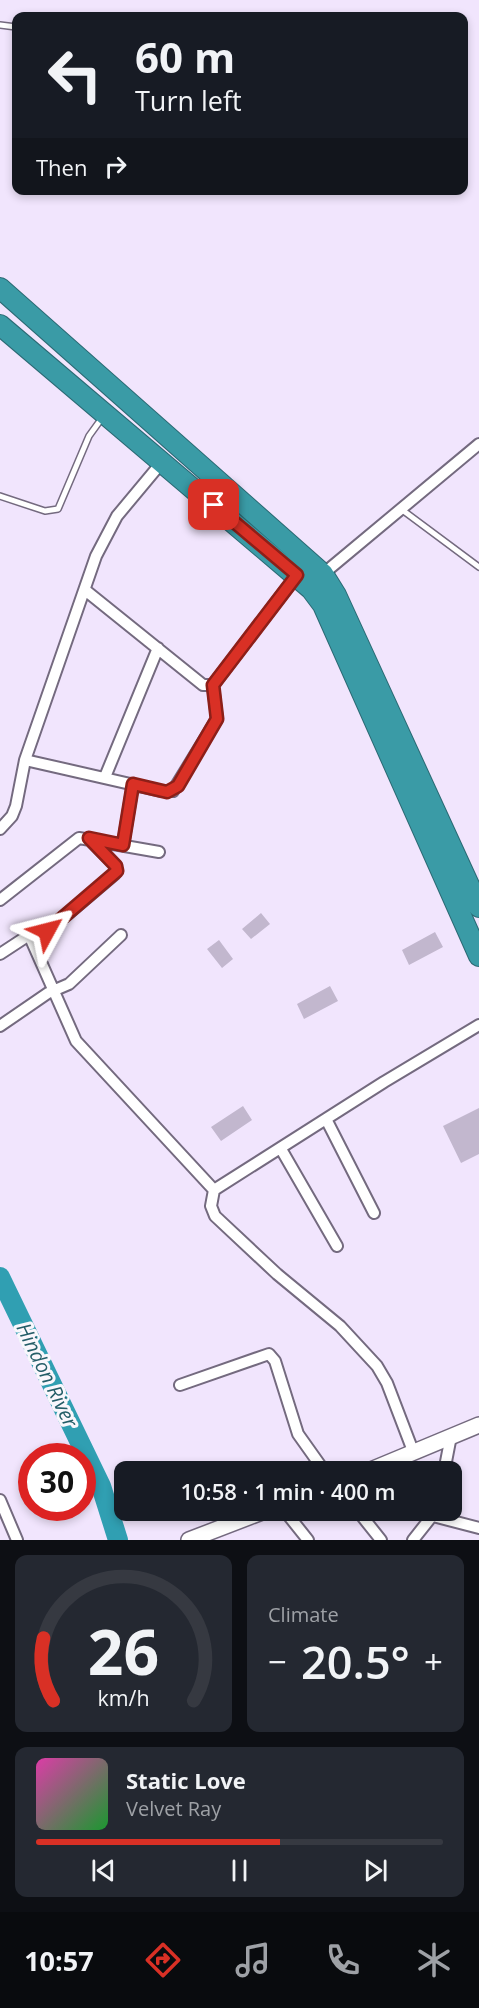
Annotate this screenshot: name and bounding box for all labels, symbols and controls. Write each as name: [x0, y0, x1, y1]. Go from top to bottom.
text: 60 m: [135, 28, 235, 85]
icon: left: [36, 36, 114, 114]
text: Turn left: [135, 82, 242, 119]
icon: right: [99, 150, 132, 183]
text: Then: [36, 152, 87, 182]
pin: [188, 479, 239, 530]
icon: arrive: [197, 488, 230, 521]
position arrow: [15, 899, 79, 963]
water label: Hindon River: [10, 1318, 85, 1433]
speed limit sign: 30: [18, 1443, 96, 1521]
text: 10:58 · 1 min · 400 m: [180, 1476, 396, 1506]
text: Climate: [268, 1601, 339, 1628]
text: 26: [88, 1608, 159, 1693]
text: 20.5°: [301, 1631, 410, 1692]
text: −: [268, 1639, 287, 1684]
text: +: [424, 1639, 443, 1684]
text: km/h: [97, 1683, 150, 1712]
text: Static Love: [126, 1765, 246, 1795]
text: Velvet Ray: [126, 1795, 221, 1822]
icon: previous: [87, 1854, 120, 1887]
icon: pause: [223, 1854, 256, 1887]
icon: next: [359, 1854, 392, 1887]
icon: directions: [142, 1939, 184, 1981]
icon: music: [232, 1939, 274, 1981]
icon: phone: [322, 1939, 364, 1981]
icon: climate: [413, 1939, 455, 1981]
text: 10:57: [24, 1942, 94, 1979]

